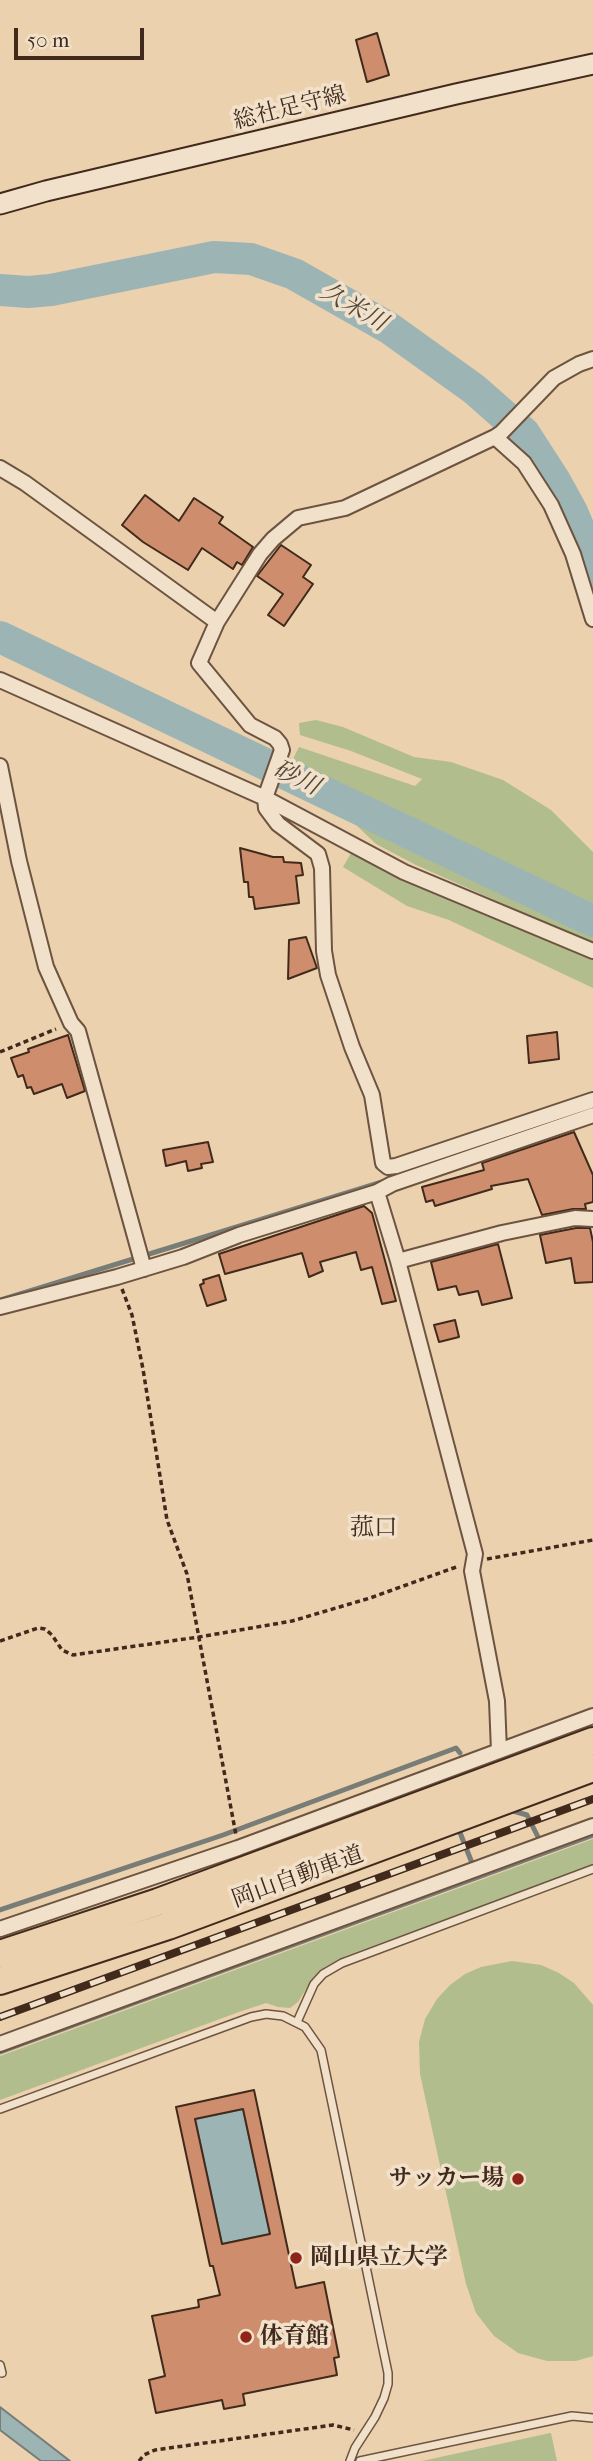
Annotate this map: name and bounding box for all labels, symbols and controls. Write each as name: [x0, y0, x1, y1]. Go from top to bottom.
scale bar: [18, 14, 147, 58]
text: 50 m: [27, 28, 70, 52]
street label: 総社足守線: [231, 82, 349, 136]
water label: 久米川: [315, 278, 391, 338]
water label: 砂川: [268, 756, 324, 802]
district label: 菰口: [350, 1515, 398, 1543]
street label: 岡山自動車道: [228, 1841, 368, 1915]
place label: サッカー場: [389, 2165, 504, 2193]
marker: サッカー場: [510, 2171, 526, 2187]
place label: 岡山県立大学: [310, 2244, 448, 2272]
marker: 岡山県立大学: [288, 2250, 304, 2266]
place label: 体育館: [260, 2323, 329, 2351]
marker: 体育館: [238, 2329, 254, 2345]

